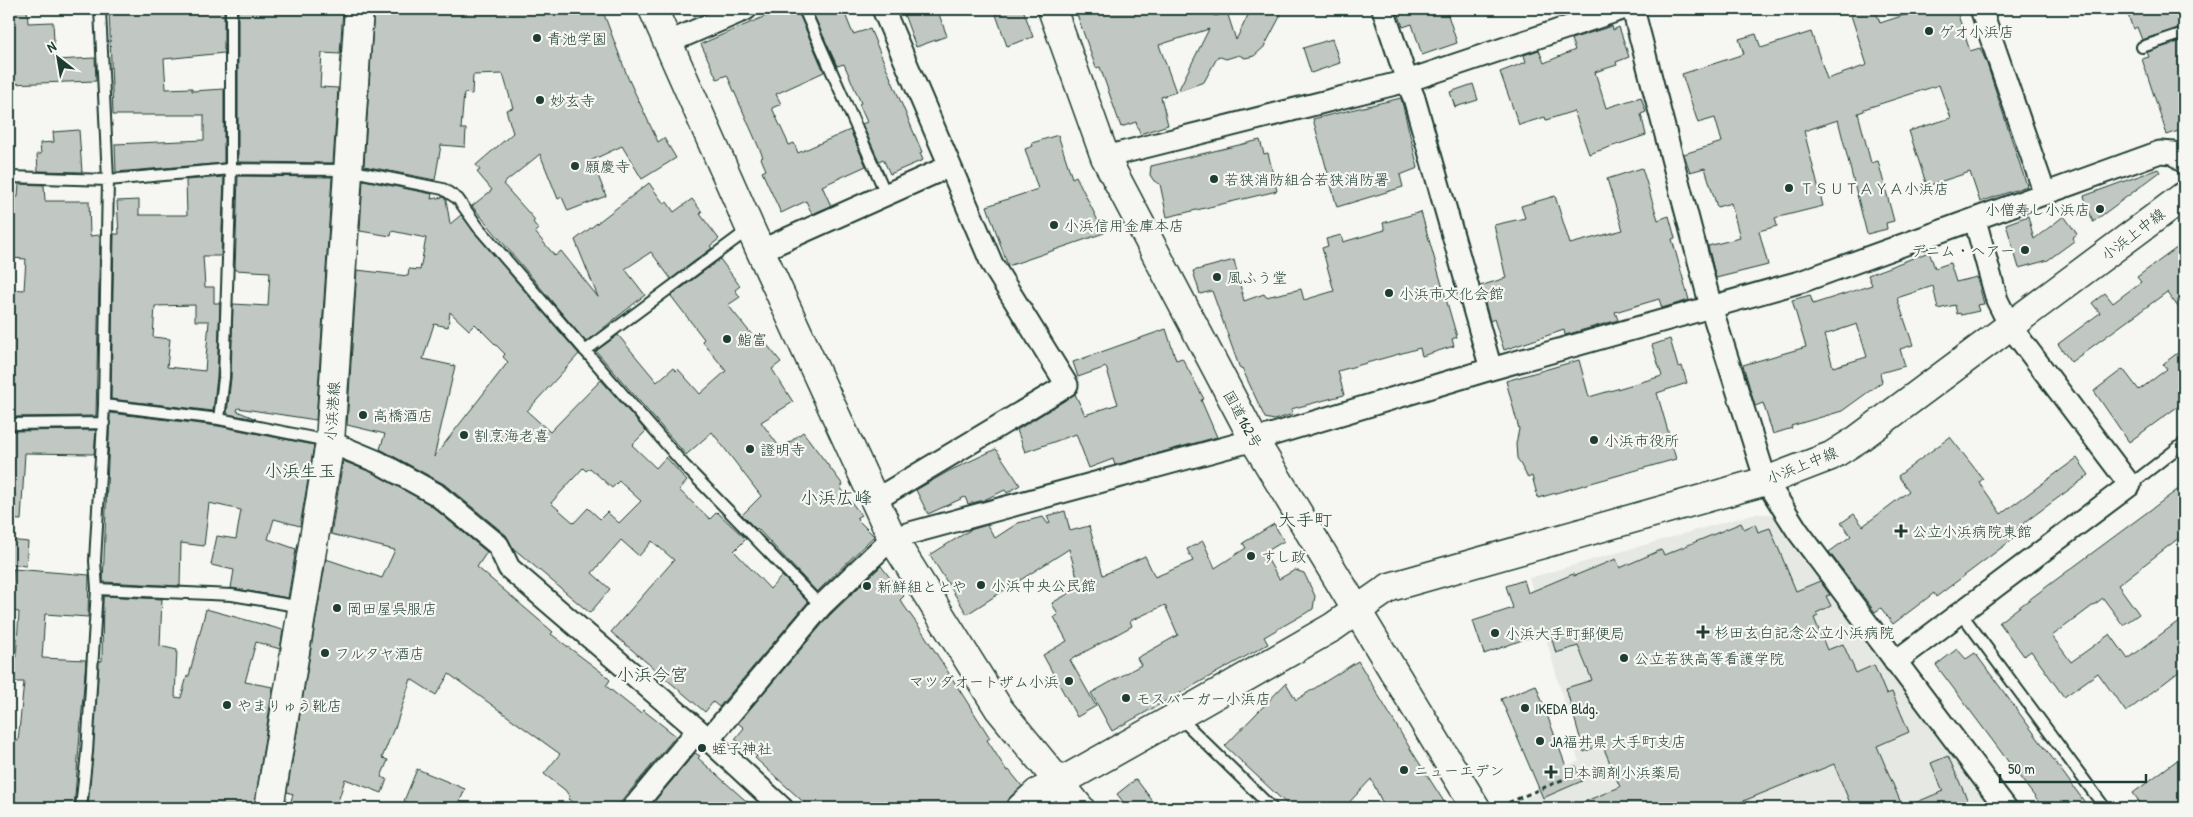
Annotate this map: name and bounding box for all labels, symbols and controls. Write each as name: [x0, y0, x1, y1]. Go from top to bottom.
place label: ゲオ小浜店: [1939, 21, 2014, 42]
marker: ゲオ小浜店: [1923, 25, 1935, 37]
place label: 青池学園: [547, 28, 607, 49]
north arrow: [32, 32, 82, 82]
marker: 青池学園: [531, 32, 543, 44]
text: N: [43, 36, 60, 56]
place label: 妙玄寺: [550, 90, 595, 111]
marker: 妙玄寺: [534, 94, 546, 106]
place label: 願慶寺: [585, 156, 630, 177]
marker: 願慶寺: [569, 160, 581, 172]
place label: 若狭消防組合若狭消防署: [1224, 169, 1389, 190]
marker: 若狭消防組合若狭消防署: [1208, 173, 1220, 185]
place label: ＴＳＵＴＡＹＡ小浜店: [1799, 178, 1949, 199]
marker: ＴＳＵＴＡＹＡ小浜店: [1783, 182, 1795, 194]
place label: 小僧寿し小浜店: [1985, 199, 2090, 220]
marker: 小僧寿し小浜店: [2094, 203, 2106, 215]
street label: 小浜上中線: [2097, 203, 2169, 265]
place label: 小浜信用金庫本店: [1064, 215, 1184, 236]
marker: 小浜信用金庫本店: [1048, 219, 1060, 231]
place label: デニム・ヘアー: [1911, 240, 2015, 261]
marker: デニム・ヘアー: [2019, 244, 2031, 256]
place label: 風ふう堂: [1227, 267, 1287, 288]
marker: 風ふう堂: [1211, 271, 1223, 283]
place label: 小浜市文化会館: [1399, 283, 1504, 304]
marker: 小浜市文化会館: [1383, 287, 1395, 299]
place label: 鮨富: [737, 329, 767, 350]
marker: 鮨富: [721, 333, 733, 345]
street label: 小浜港線: [319, 380, 345, 442]
street label: 国道162号: [1218, 386, 1268, 452]
place label: 高橋酒店: [373, 405, 433, 426]
marker: 高橋酒店: [357, 409, 369, 421]
place label: 割烹海老喜: [474, 425, 549, 446]
marker: 割烹海老喜: [458, 429, 470, 441]
place label: 小浜市役所: [1604, 430, 1679, 451]
marker: 小浜市役所: [1588, 434, 1600, 446]
place label: 證明寺: [760, 439, 805, 460]
street label: 小浜上中線: [1763, 441, 1841, 489]
marker: 證明寺: [744, 443, 756, 455]
district label: 小浜生玉: [264, 458, 336, 483]
district label: 小浜広峰: [800, 485, 872, 510]
district label: 大手町: [1278, 507, 1332, 532]
place label: 公立小浜病院東館: [1912, 521, 2032, 542]
marker: 公立小浜病院東館: [1894, 524, 1908, 538]
place label: すし政: [1261, 546, 1306, 567]
marker: すし政: [1245, 550, 1257, 562]
place label: 小浜中央公民館: [991, 575, 1096, 596]
place label: 新鮮組ととや: [877, 576, 967, 597]
marker: 小浜中央公民館: [975, 579, 987, 591]
marker: 新鮮組ととや: [861, 580, 873, 592]
place label: 岡田屋呉服店: [347, 598, 437, 619]
marker: 岡田屋呉服店: [331, 602, 343, 614]
place label: 杉田玄白記念公立小浜病院: [1714, 622, 1894, 643]
place label: 小浜大手町郵便局: [1505, 623, 1625, 644]
marker: 杉田玄白記念公立小浜病院: [1696, 625, 1710, 639]
marker: 小浜大手町郵便局: [1489, 627, 1501, 639]
place label: フルタヤ酒店: [335, 643, 424, 664]
marker: フルタヤ酒店: [319, 647, 331, 659]
place label: 公立若狭高等看護学院: [1634, 648, 1784, 669]
marker: 公立若狭高等看護学院: [1618, 652, 1630, 664]
district label: 小浜今宮: [616, 662, 688, 687]
place label: マツダオートザム小浜: [909, 671, 1059, 692]
marker: マツダオートザム小浜: [1063, 675, 1075, 687]
place label: モスバーガー小浜店: [1136, 688, 1271, 709]
marker: モスバーガー小浜店: [1120, 692, 1132, 704]
place label: やまりゅう靴店: [237, 695, 342, 716]
place label: IKEDA Bldg.: [1535, 698, 1598, 719]
marker: やまりゅう靴店: [221, 699, 233, 711]
marker: IKEDA Bldg.: [1519, 702, 1531, 714]
place label: JA福井県 大手町支店: [1550, 731, 1686, 752]
marker: JA福井県 大手町支店: [1534, 735, 1546, 747]
place label: 蛭子神社: [712, 738, 772, 759]
marker: 蛭子神社: [696, 742, 708, 754]
scale bar: [2000, 752, 2147, 784]
text: 50 m: [2008, 758, 2035, 779]
place label: ニューエデン: [1414, 760, 1505, 781]
place label: 日本調剤小浜薬局: [1561, 762, 1681, 783]
marker: ニューエデン: [1398, 764, 1410, 776]
marker: 日本調剤小浜薬局: [1545, 766, 1557, 778]

